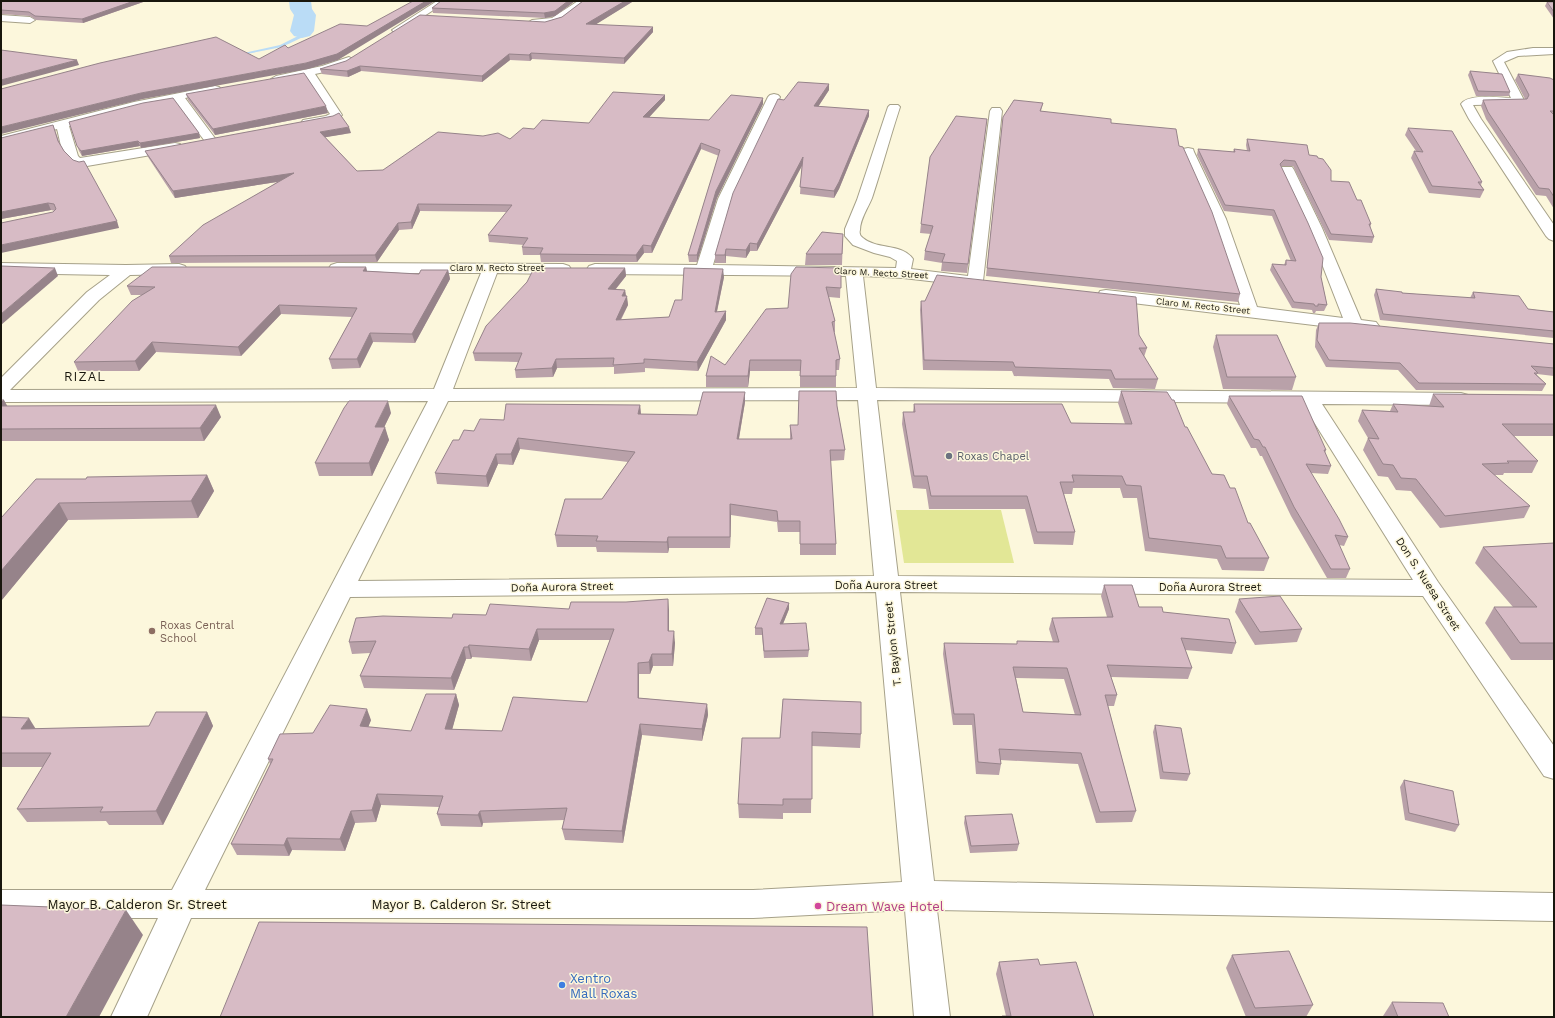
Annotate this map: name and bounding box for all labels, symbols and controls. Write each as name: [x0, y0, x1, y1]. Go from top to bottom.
street label: Claro M. Recto Street: [450, 263, 545, 273]
street label: Claro M. Recto Street: [834, 266, 929, 280]
street label: Claro M. Recto Street: [1155, 296, 1251, 316]
district label: RIZAL: [64, 369, 106, 384]
place label: Roxas Chapel: [957, 450, 1030, 463]
marker: Roxas Chapel: [944, 451, 954, 461]
street label: Don S. Nuesa Street: [1393, 535, 1463, 633]
street label: Doña Aurora Street: [835, 579, 938, 592]
street label: Doña Aurora Street: [511, 580, 614, 594]
street label: Doña Aurora Street: [1159, 581, 1262, 594]
street label: T. Baylon Street: [882, 601, 904, 687]
place label: Roxas Central School: [160, 619, 235, 645]
marker: Roxas Central School: [147, 626, 157, 636]
street label: Mayor B. Calderon Sr. Street: [47, 897, 227, 912]
street label: Mayor B. Calderon Sr. Street: [371, 897, 551, 912]
place label: Dream Wave Hotel: [826, 899, 944, 914]
marker: Dream Wave Hotel: [813, 901, 823, 911]
place label: Xentro Mall Roxas: [570, 971, 637, 1001]
marker: Xentro Mall Roxas: [557, 980, 567, 990]

